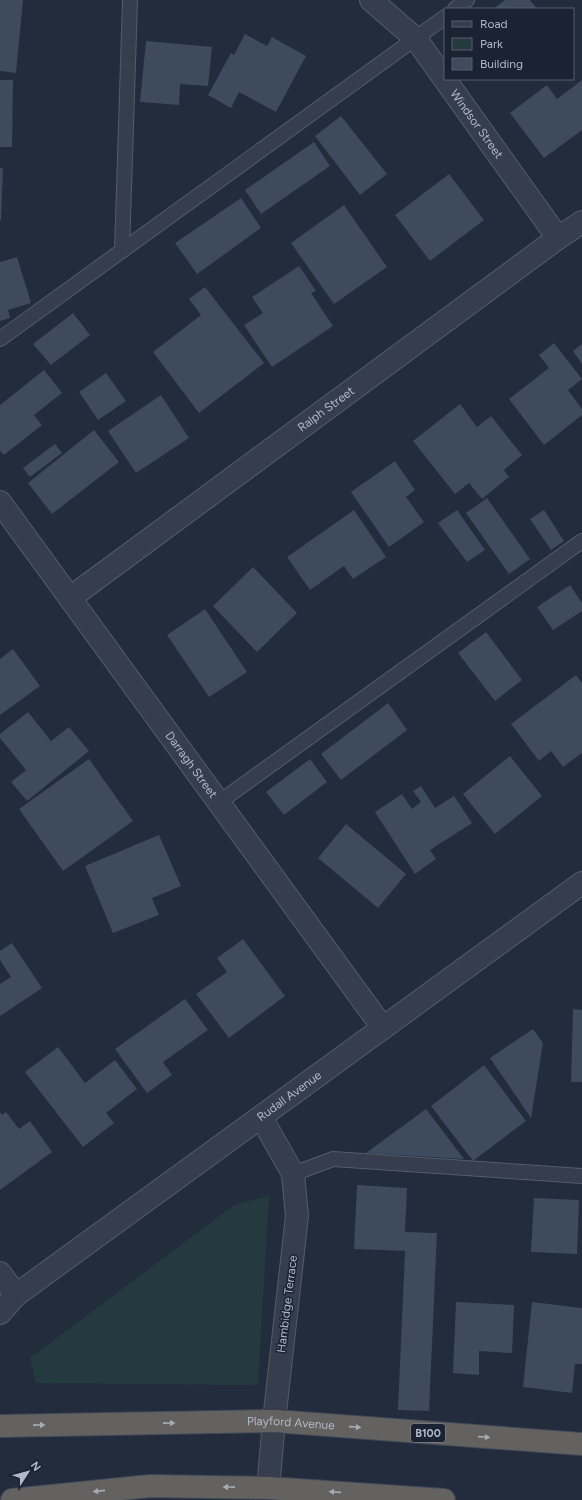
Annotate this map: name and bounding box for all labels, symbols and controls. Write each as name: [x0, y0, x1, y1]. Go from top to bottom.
legend: [444, 8, 574, 80]
text: Road: [480, 17, 508, 31]
text: Park: [480, 37, 503, 51]
text: Building: [480, 57, 523, 71]
street label: Windsor Street: [447, 87, 506, 162]
street label: Ralph Street: [295, 384, 357, 435]
street label: Darragh Street: [162, 729, 220, 801]
street label: Rudall Avenue: [254, 1068, 325, 1124]
street label: Hambidge Terrace: [274, 1254, 300, 1354]
street label: Playford Avenue: [247, 1414, 336, 1433]
one-way arrow: [163, 1419, 175, 1426]
one-way arrow: [33, 1422, 46, 1428]
one-way arrow: [349, 1423, 361, 1430]
road number: B100: [411, 1424, 445, 1442]
one-way arrow: [478, 1433, 490, 1440]
north arrow: [8, 1452, 48, 1492]
text: N: [28, 1459, 43, 1474]
one-way arrow: [222, 1484, 235, 1490]
one-way arrow: [93, 1488, 105, 1494]
one-way arrow: [329, 1489, 341, 1496]

